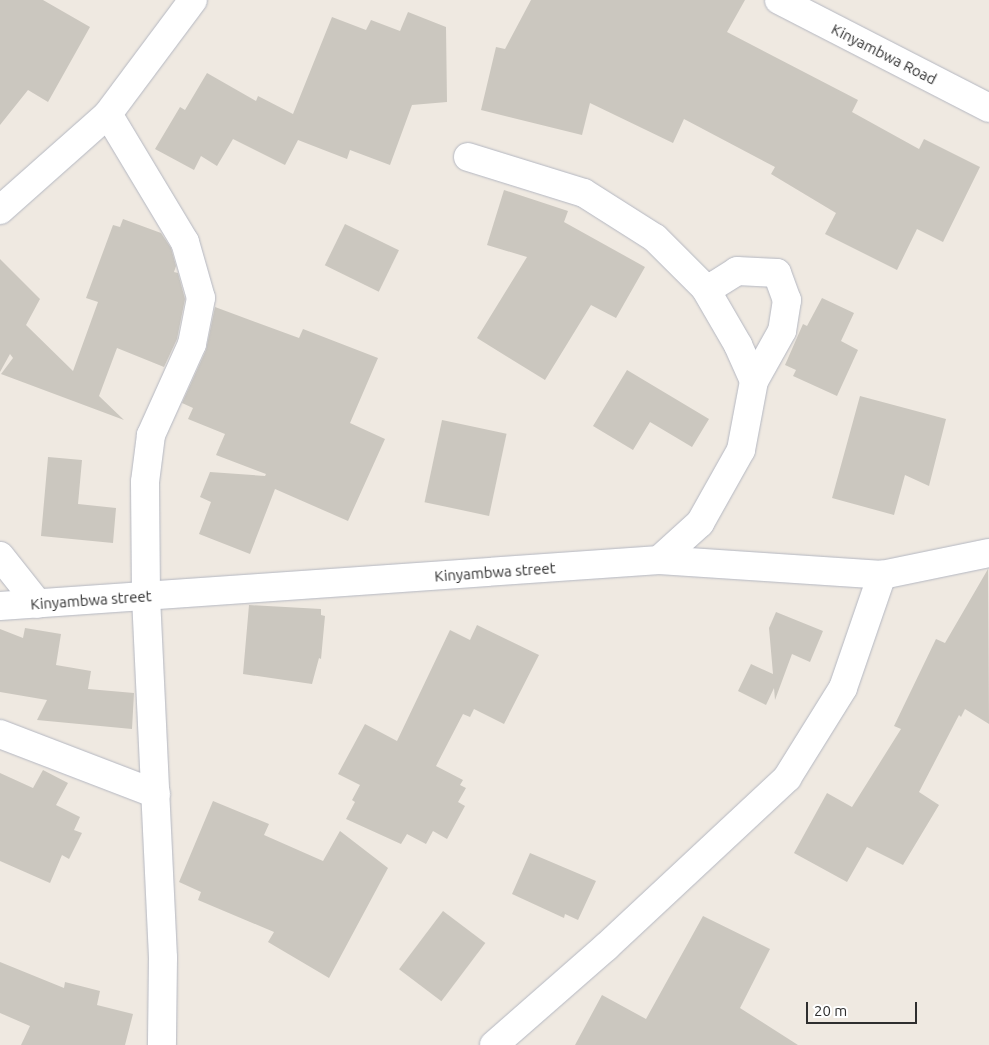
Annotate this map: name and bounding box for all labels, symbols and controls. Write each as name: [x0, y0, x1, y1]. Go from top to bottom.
street label: Kinyambwa Road: [828, 20, 940, 88]
street label: Kinyambwa street: [434, 559, 556, 585]
street label: Kinyambwa street: [30, 587, 152, 613]
scale bar: [809, 992, 920, 1024]
text: 20 m: [814, 1002, 847, 1019]

